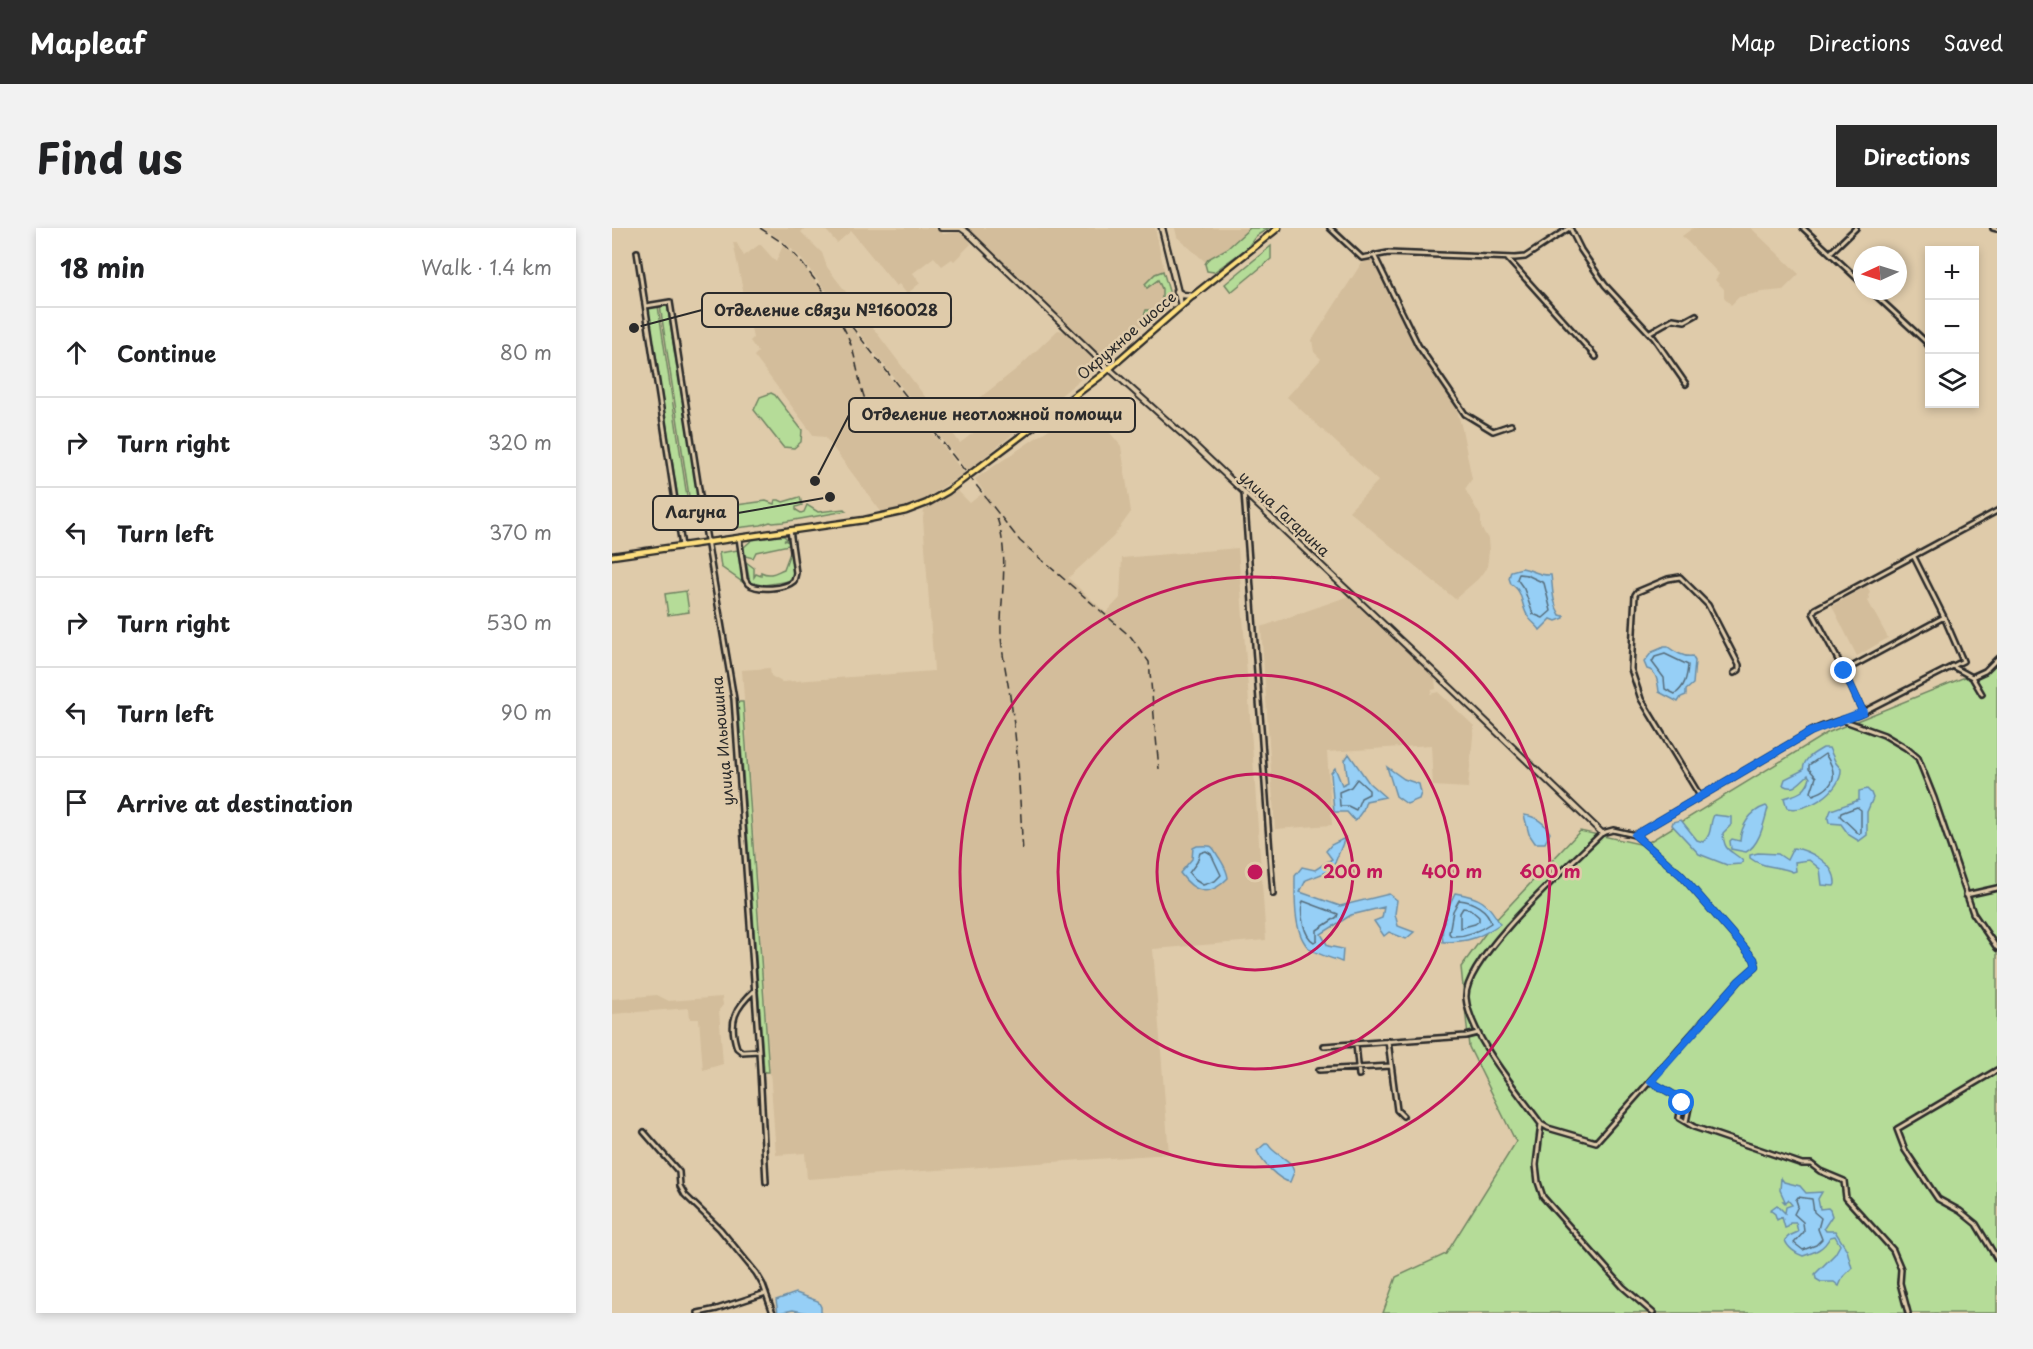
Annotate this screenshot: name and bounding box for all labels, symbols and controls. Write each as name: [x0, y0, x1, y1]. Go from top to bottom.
text: Mapleaf: [30, 21, 146, 64]
text: Map: [1730, 26, 1775, 58]
text: Directions: [1808, 26, 1910, 58]
text: Saved: [1943, 26, 2003, 58]
text: Find us: [36, 125, 183, 188]
button: Directions: [1836, 125, 1997, 187]
north arrow: [1853, 246, 1907, 300]
map controls: [1925, 246, 1979, 408]
button: +: [1925, 246, 1979, 300]
text: 18 min: [60, 248, 145, 287]
text: Walk · 1.4 km: [421, 252, 552, 282]
street label: Окружное шоссе: [1071, 285, 1181, 385]
callout: Отделение связи №160028: [702, 293, 951, 327]
text: Отделение связи №160028: [714, 297, 938, 321]
button: −: [1925, 300, 1979, 354]
icon: ahead: [60, 336, 93, 369]
text: Continue: [117, 336, 216, 369]
text: 80 m: [500, 337, 552, 367]
button: layers: [1925, 354, 1979, 408]
callout: Отделение неотложной помощи: [849, 398, 1135, 432]
text: Отделение неотложной помощи: [862, 401, 1122, 425]
icon: right: [60, 426, 93, 459]
text: Turn right: [117, 426, 230, 459]
text: 320 m: [488, 427, 552, 457]
street label: улица Гагарина: [1234, 465, 1336, 562]
callout: Лагуна: [653, 496, 738, 530]
text: Лагуна: [666, 499, 727, 523]
icon: left: [60, 516, 93, 549]
text: Turn left: [117, 516, 214, 549]
text: 370 m: [489, 517, 552, 547]
icon: right: [60, 606, 93, 639]
text: Turn right: [117, 606, 230, 639]
text: 530 m: [486, 607, 552, 637]
route end: [1830, 657, 1856, 683]
street label: улица Ильюшина: [704, 675, 739, 807]
icon: left: [60, 696, 93, 729]
text: Turn left: [117, 696, 214, 729]
text: 90 m: [501, 697, 552, 727]
icon: arrive: [60, 786, 93, 819]
text: Arrive at destination: [117, 786, 353, 819]
text: 200 m: [1323, 857, 1383, 884]
text: 400 m: [1422, 857, 1482, 884]
text: 600 m: [1519, 857, 1581, 884]
centre of rings: [1245, 862, 1265, 882]
route start: [1668, 1089, 1694, 1115]

